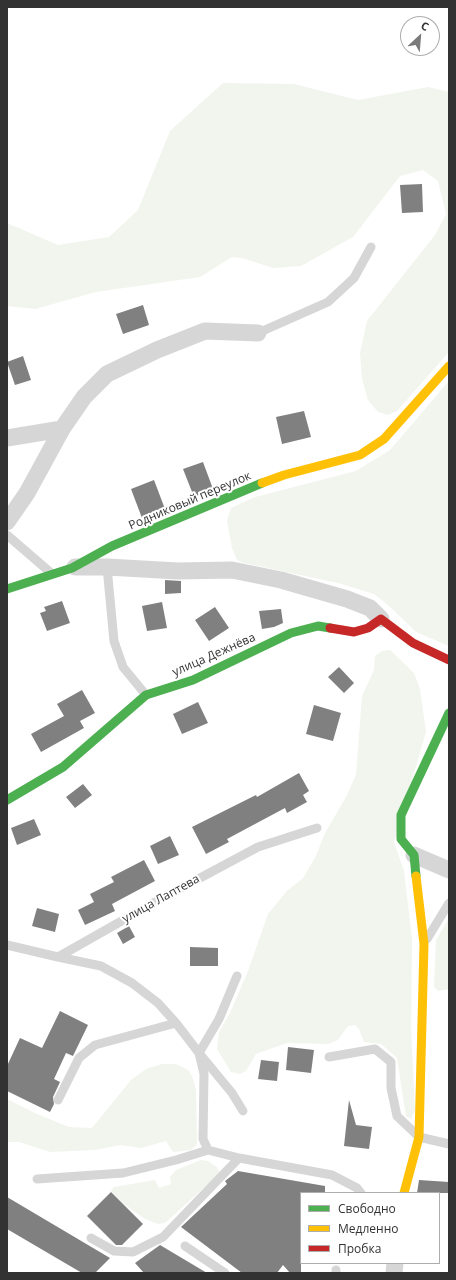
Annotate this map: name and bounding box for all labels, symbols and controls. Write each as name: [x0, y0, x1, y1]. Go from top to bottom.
north arrow: [400, 16, 440, 56]
text: С: [419, 17, 431, 34]
street label: Родниковый переулок: [127, 469, 253, 533]
street label: улица Дежнёва: [170, 630, 258, 680]
street label: улица Лаптева: [120, 872, 202, 926]
legend: [300, 1192, 440, 1264]
text: Свободно: [338, 1200, 396, 1217]
text: Медленно: [338, 1220, 398, 1237]
text: Пробка: [338, 1240, 381, 1257]

